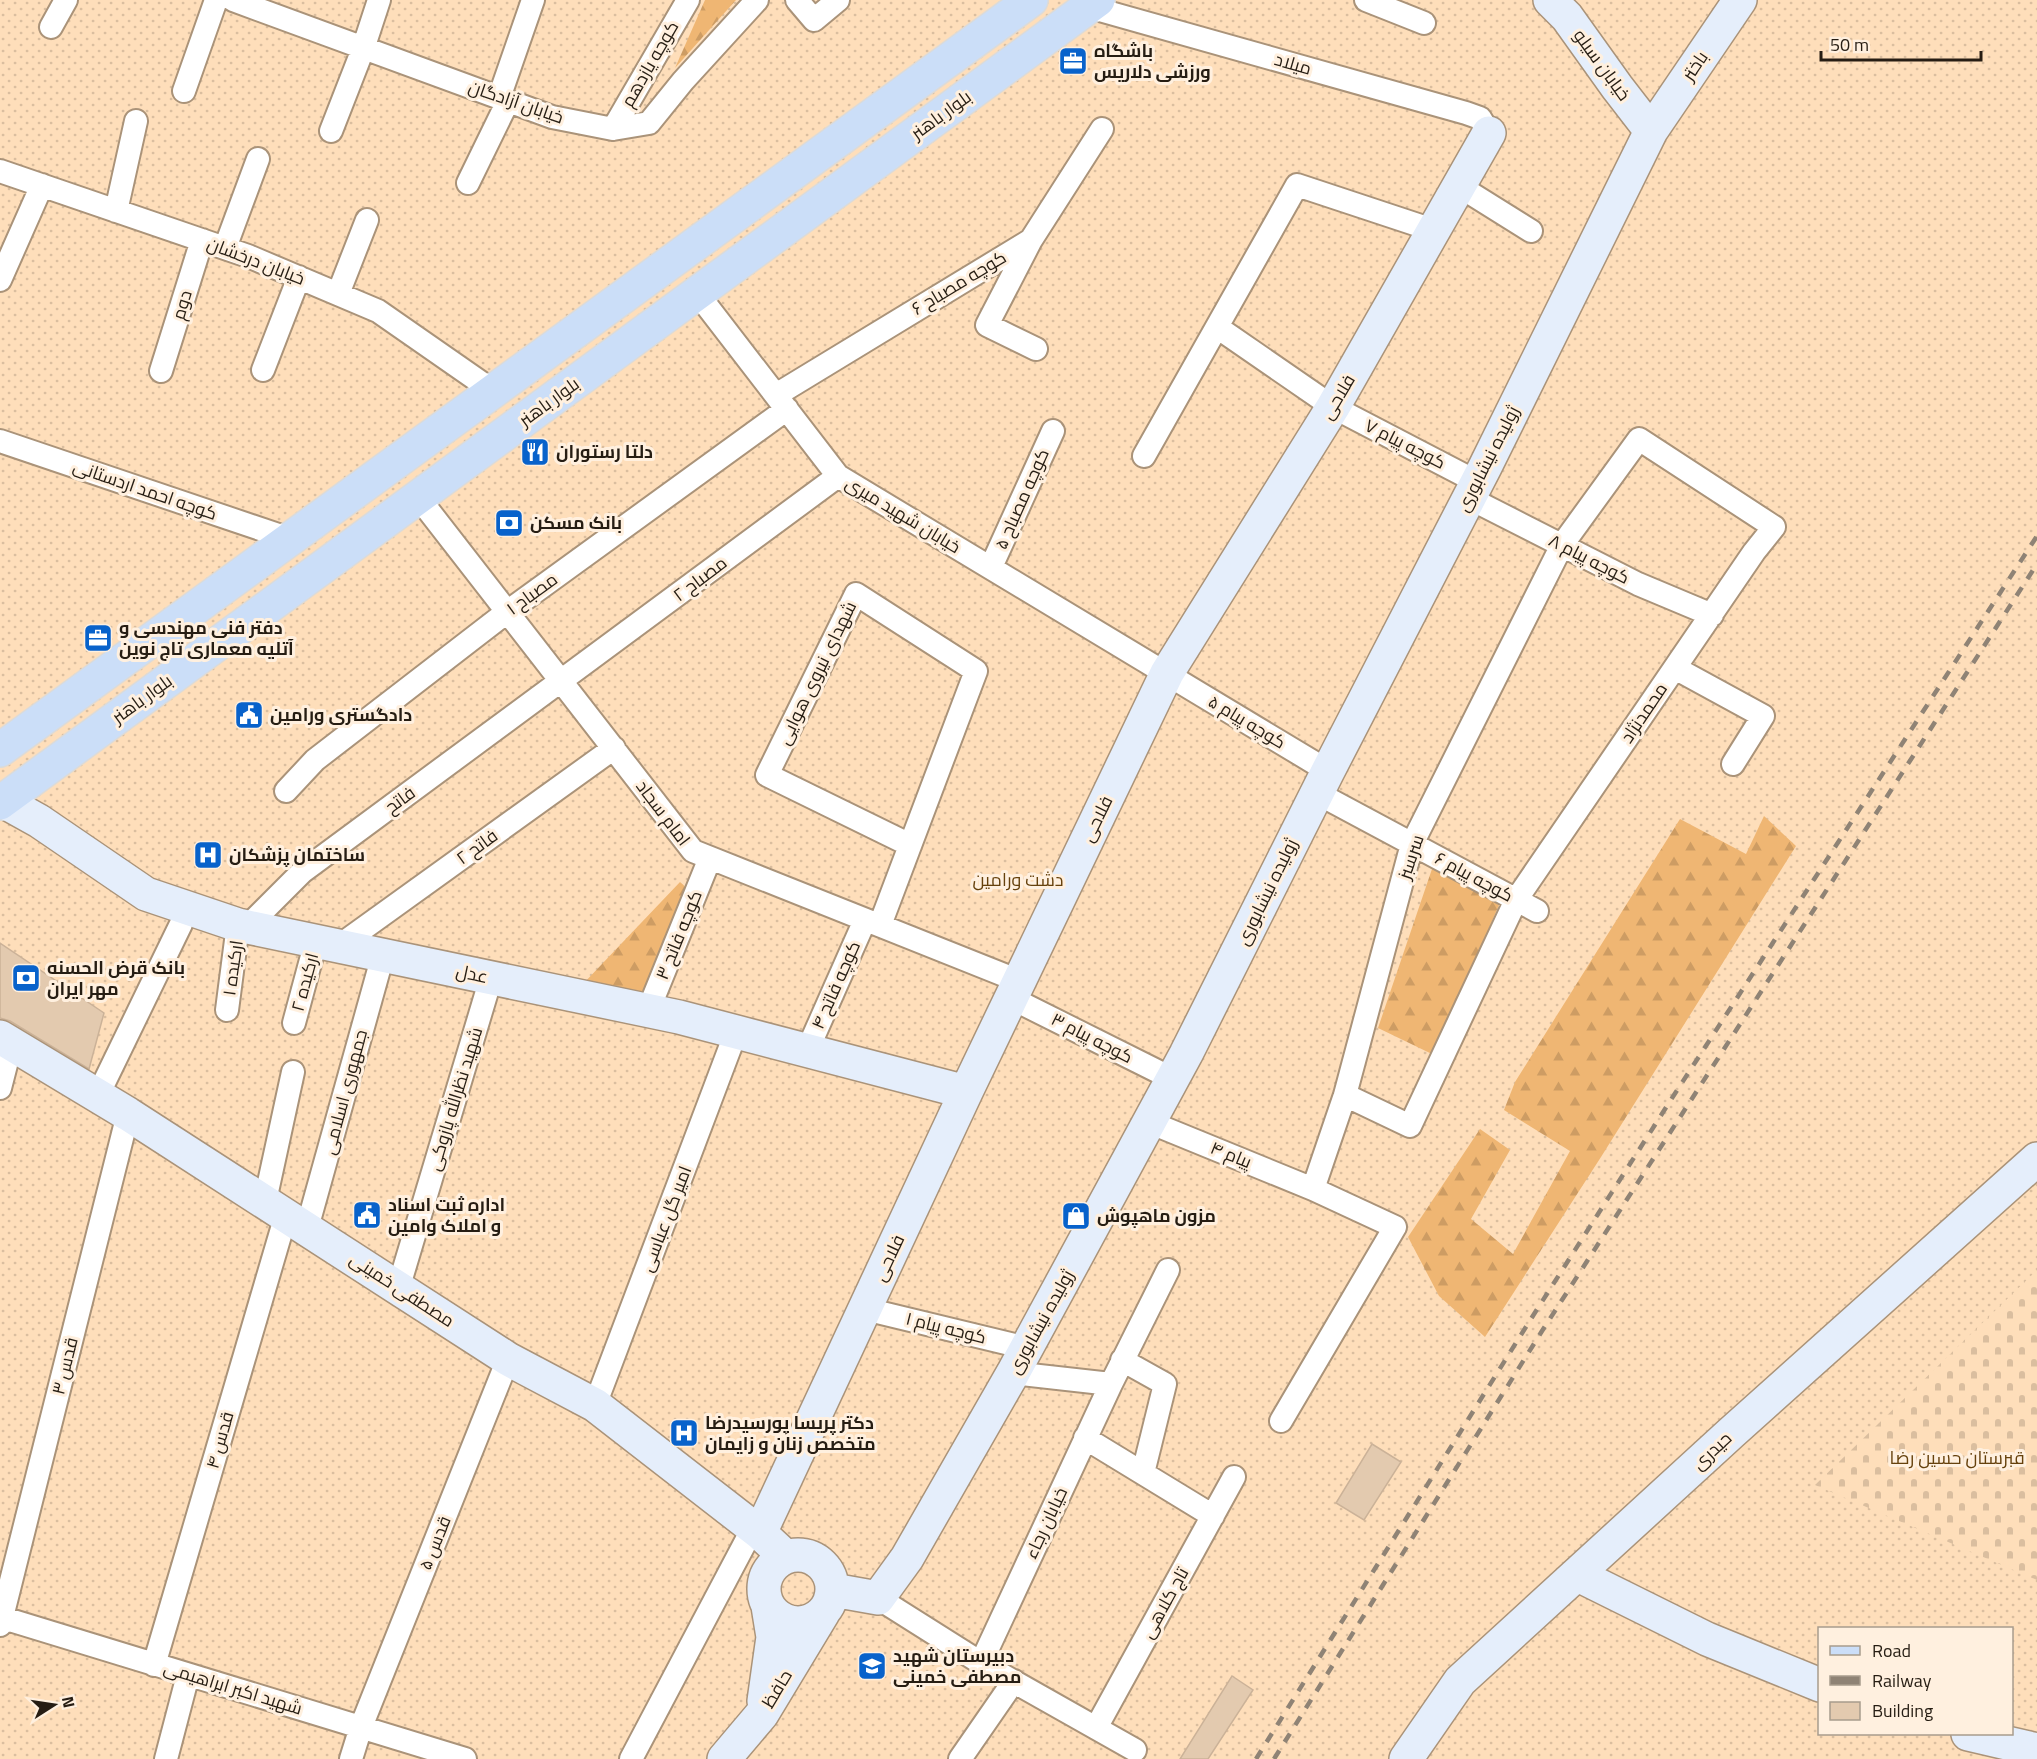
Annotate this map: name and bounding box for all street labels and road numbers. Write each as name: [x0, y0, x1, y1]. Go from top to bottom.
street label: کوچه یازدهم: [614, 16, 685, 112]
street label: خیابان سیلو: [1567, 23, 1638, 106]
street label: میلاد: [1271, 45, 1315, 82]
street label: باختر: [1674, 45, 1714, 87]
street label: خیابان آزادگان: [465, 73, 567, 130]
street label: بلوار باهنر: [904, 83, 977, 147]
street label: خیابان درخشان: [203, 229, 309, 292]
street label: کوچه مصباح ۶: [906, 244, 1011, 322]
street label: دوم: [164, 287, 199, 323]
street label: فلاحی: [1313, 369, 1362, 425]
street label: بلوار باهنر: [512, 370, 585, 434]
street label: ژولیده نیشابوری: [1449, 401, 1526, 517]
street label: کوچه پیام ۷: [1360, 412, 1451, 476]
street label: کوچه مصباح ۵: [987, 444, 1056, 554]
street label: کوچه احمد اردستانی: [69, 452, 221, 527]
street label: خیابان شهید میری: [840, 469, 966, 560]
street label: کوچه پیام ۸: [1544, 527, 1635, 591]
street label: مصباح ۲: [667, 549, 732, 608]
street label: مصباح ۱: [501, 566, 563, 621]
street label: شهدای نیروی هوایی: [770, 596, 863, 749]
street label: بلوار باهنر: [105, 667, 178, 731]
street label: محمدنژاد: [1613, 677, 1674, 748]
street label: کوچه پیام ۵: [1203, 688, 1291, 755]
street label: امام سجاد: [630, 774, 697, 851]
street label: فاتح: [379, 779, 421, 820]
street label: فلاحی: [1074, 791, 1119, 847]
street label: فاتح ۲: [450, 822, 503, 871]
street label: سرسبز: [1390, 831, 1431, 884]
street label: ژولیده نیشابوری: [1229, 834, 1304, 950]
street label: کوچه پیام ۶: [1430, 845, 1518, 908]
street label: کوچه فاتح ۳: [648, 886, 709, 984]
street label: کوچه فاتح ۴: [804, 936, 867, 1033]
street label: ارکیده ۱: [215, 938, 250, 997]
street label: ارکیده ۲: [284, 950, 325, 1014]
street label: عدل: [454, 957, 491, 990]
street label: کوچه پیام ۳: [1047, 1005, 1138, 1070]
street label: شهید نظرالله پازوکی: [420, 1024, 489, 1174]
street label: جمهوری اسلامی: [315, 1026, 374, 1157]
street label: پیام ۴: [1206, 1134, 1256, 1175]
street label: امیر گل عباسی: [633, 1162, 698, 1276]
street label: فلاحی: [866, 1230, 911, 1286]
street label: مصطفی خمینی: [344, 1245, 460, 1334]
street label: ژولیده نیشابوری: [1001, 1264, 1081, 1379]
street label: کوچه پیام ۱: [903, 1304, 989, 1351]
street label: قدس ۳: [44, 1334, 85, 1398]
street label: قدس ۴: [199, 1408, 241, 1472]
street label: حیدری: [1686, 1425, 1738, 1476]
street label: خیابان رجاء: [1017, 1482, 1074, 1563]
street label: قدس ۵: [412, 1512, 458, 1574]
street label: تاج کلاهی: [1134, 1562, 1195, 1643]
street label: شهید اکبر ابراهیمی: [160, 1654, 306, 1721]
street label: حافظ: [755, 1664, 799, 1713]

